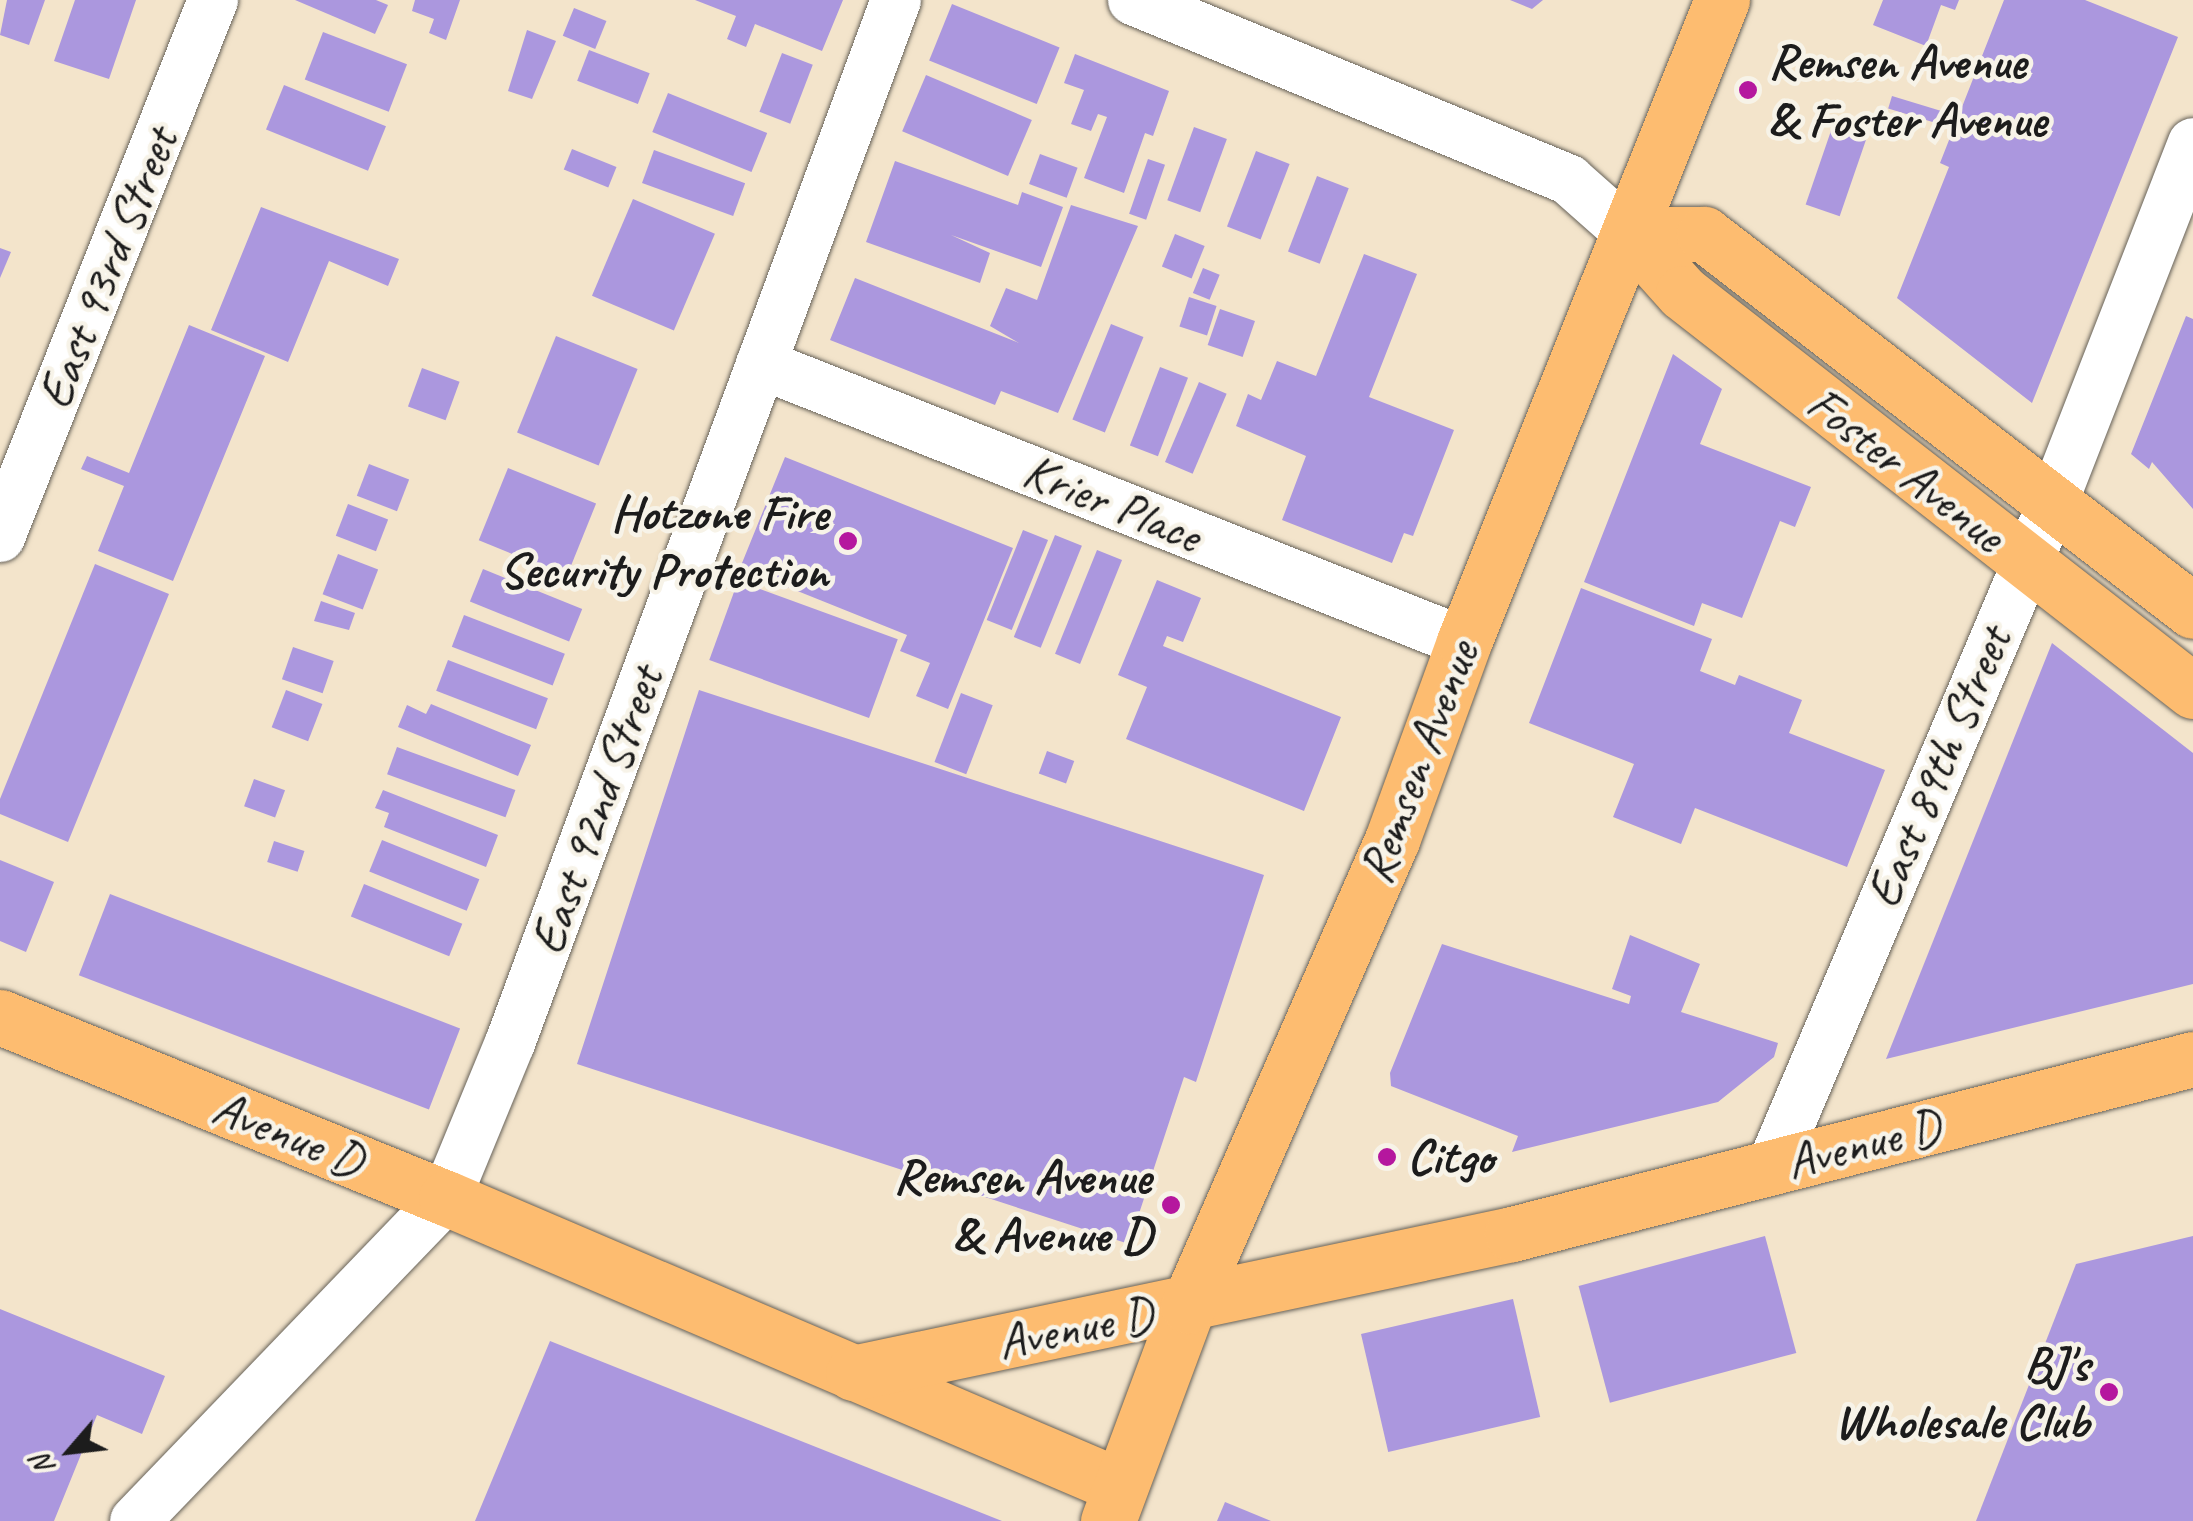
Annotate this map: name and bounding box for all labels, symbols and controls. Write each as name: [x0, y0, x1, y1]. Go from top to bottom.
place label: Remsen Avenue & Foster Avenue: [1768, 31, 2046, 148]
marker: Remsen Avenue & Foster Avenue: [1737, 79, 1759, 101]
street label: East 93rd Street: [23, 119, 191, 417]
street label: Foster Avenue: [1795, 373, 2017, 565]
street label: Krier Place: [1014, 440, 1210, 566]
place label: Hotzone Fire Security Protection: [498, 482, 828, 600]
marker: Hotzone Fire Security Protection: [837, 530, 859, 552]
street label: East 89th Street: [1852, 618, 2024, 916]
street label: Remsen Avenue: [1345, 633, 1491, 891]
street label: East 92nd Street: [516, 658, 676, 962]
street label: Avenue D: [204, 1077, 372, 1191]
street label: Avenue D: [1780, 1096, 1946, 1192]
place label: Citgo: [1407, 1127, 1493, 1187]
place label: Remsen Avenue & Avenue D: [893, 1146, 1151, 1264]
marker: Citgo: [1376, 1146, 1398, 1168]
marker: Remsen Avenue & Avenue D: [1160, 1194, 1182, 1216]
street label: Avenue D: [993, 1284, 1157, 1372]
place label: BJ's Wholesale Club: [1834, 1333, 2089, 1450]
marker: BJ's Wholesale Club: [2098, 1381, 2120, 1403]
north arrow: [20, 1401, 120, 1501]
text: N: [24, 1449, 63, 1481]

